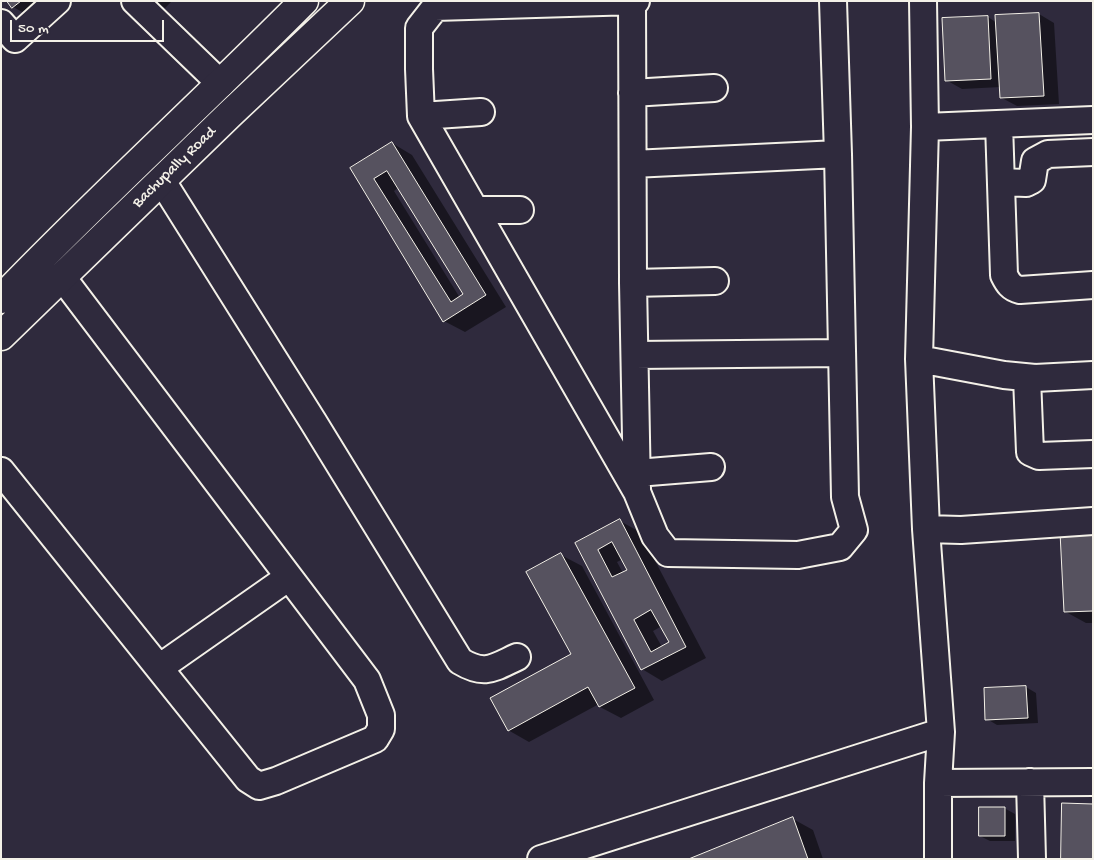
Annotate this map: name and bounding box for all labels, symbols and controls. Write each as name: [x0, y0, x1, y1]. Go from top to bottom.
scale bar: [12, 10, 166, 42]
text: 50 m: [18, 20, 49, 38]
street label: Bachupally Road: [129, 123, 221, 213]

